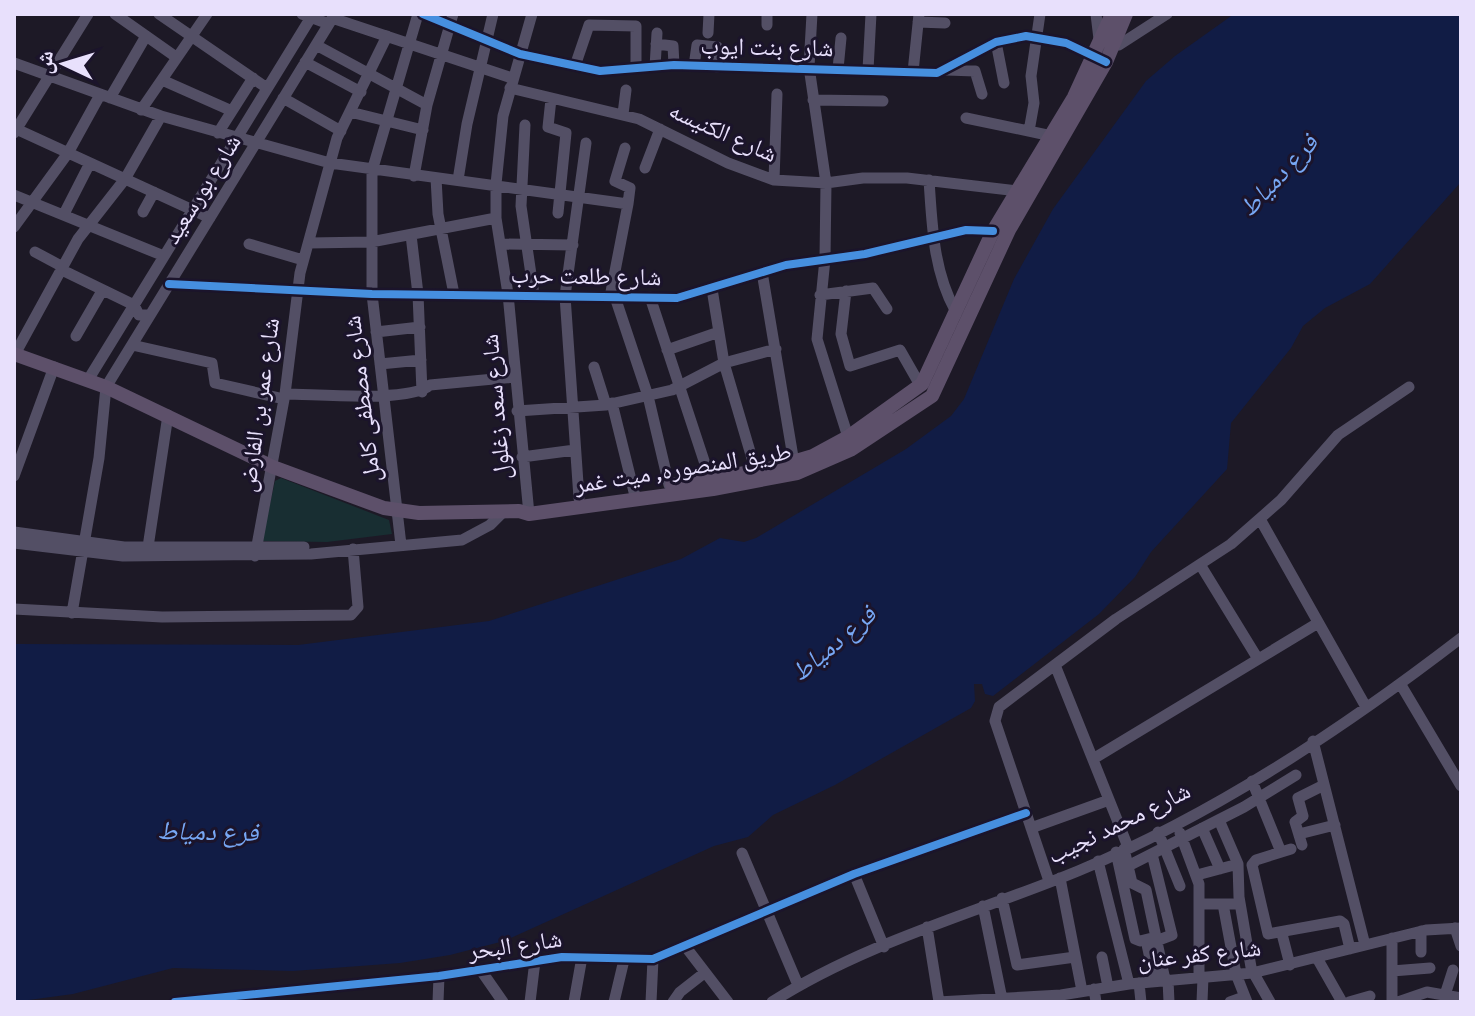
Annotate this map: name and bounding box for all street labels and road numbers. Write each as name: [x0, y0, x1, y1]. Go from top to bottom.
street label: شارع بنت ايوب: [700, 31, 834, 63]
street label: شارع الكنيسه: [664, 95, 782, 169]
street label: شارع بورسعيد: [156, 129, 248, 249]
street label: شارع طلعت حرب: [510, 260, 662, 292]
street label: شارع مصطفى كامل: [337, 314, 387, 484]
street label: شارع عمر بن الفارض: [232, 316, 286, 494]
street label: شارع سعد زغلول: [475, 333, 517, 481]
street label: طريق المنصوره, ميت غمر: [571, 436, 794, 500]
street label: شارع محمد نجيب: [1043, 775, 1195, 871]
street label: شارع البحر: [465, 924, 564, 967]
street label: شارع كفر عنان: [1136, 933, 1262, 975]

